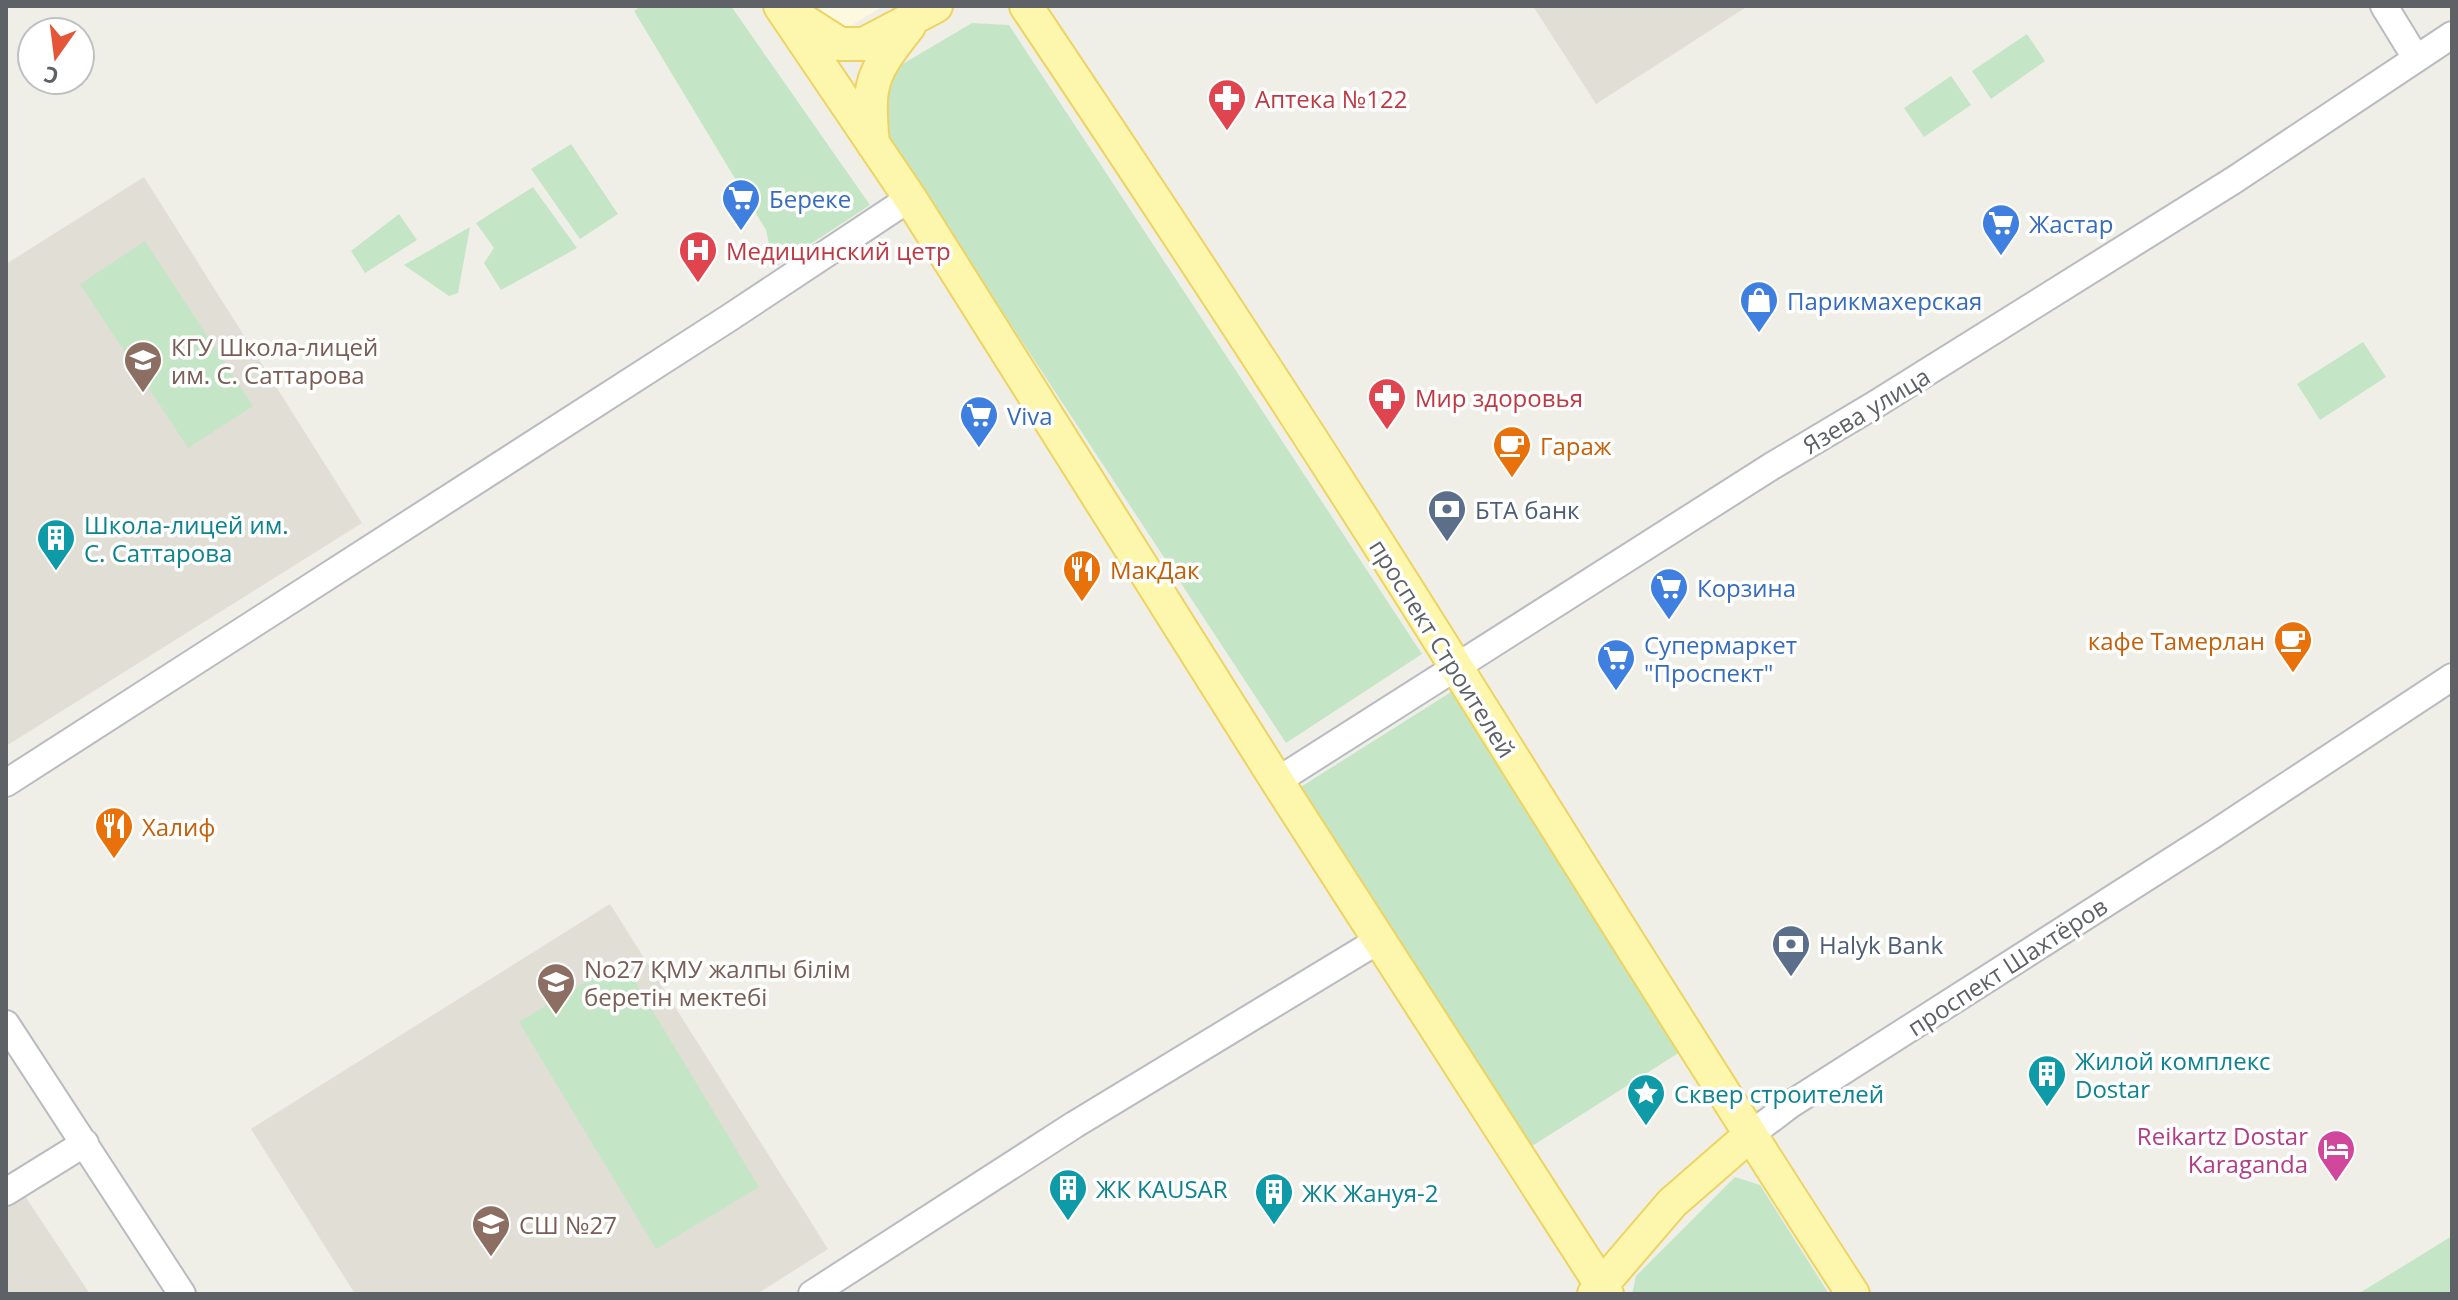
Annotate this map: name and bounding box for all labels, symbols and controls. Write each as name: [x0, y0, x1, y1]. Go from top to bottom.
north arrow: [16, 16, 96, 96]
text: С: [40, 60, 61, 93]
pharmacy icon: Аптека №122: [1206, 77, 1248, 132]
place label: Аптека №122: [1255, 82, 1407, 115]
supermarket icon: Береке: [720, 177, 762, 232]
place label: Береке: [769, 182, 851, 215]
supermarket icon: Жастар: [1980, 202, 2022, 257]
place label: Жастар: [2029, 207, 2113, 240]
hospital icon: Медицинский цетр: [677, 229, 719, 284]
place label: Медицинский цетр: [726, 234, 951, 267]
shop icon: Парикмахерская: [1738, 279, 1780, 334]
place label: Парикмахерская: [1787, 284, 1982, 317]
place label: КГУ Школа-лицей им. С. Саттарова: [171, 330, 378, 391]
school or university icon: КГУ Школа-лицей им. С. Саттарова: [122, 339, 164, 394]
street label: Язева улица: [1796, 359, 1936, 461]
pharmacy icon: Мир здоровья: [1366, 376, 1408, 431]
place label: Мир здоровья: [1415, 381, 1583, 414]
supermarket icon: Viva: [958, 394, 1000, 449]
place label: Viva: [1007, 399, 1053, 432]
cafe icon: Гараж: [1491, 424, 1533, 479]
place label: Гараж: [1540, 429, 1612, 462]
bank icon: БТА банк: [1426, 488, 1468, 543]
place label: БТА банк: [1475, 493, 1580, 526]
place label: Школа-лицей им. С. Саттарова: [84, 508, 289, 569]
building icon: Школа-лицей им. С. Саттарова: [35, 517, 77, 572]
street label: проспект Строителей: [1362, 532, 1524, 764]
restaurant icon: МакДак: [1061, 548, 1103, 603]
place label: МакДак: [1110, 553, 1200, 586]
supermarket icon: Корзина: [1648, 566, 1690, 621]
place label: Корзина: [1697, 571, 1796, 604]
cafe icon: кафе Тамерлан: [2272, 619, 2314, 674]
place label: кафе Тамерлан: [2088, 624, 2265, 657]
place label: Супермаркет "Проспект": [1644, 628, 1797, 689]
supermarket icon: Супермаркет "Проспект": [1595, 637, 1637, 692]
restaurant icon: Халиф: [93, 805, 135, 860]
place label: Халиф: [142, 810, 215, 843]
street label: проспект Шахтёров: [1901, 889, 2113, 1043]
bank icon: Halyk Bank: [1770, 923, 1812, 978]
place label: Halyk Bank: [1819, 928, 1944, 961]
place label: No27 ҚМУ жалпы білім беретін мектебі: [584, 952, 851, 1013]
school or university icon: No27 ҚМУ жалпы білім беретін мектебі: [535, 961, 577, 1016]
place label: Жилой комплекс Dostar: [2075, 1044, 2271, 1105]
building icon: Жилой комплекс Dostar: [2026, 1053, 2068, 1108]
place icon: Сквер строителей: [1625, 1072, 1667, 1127]
place label: Сквер строителей: [1674, 1077, 1884, 1110]
place label: Reikartz Dostar Karaganda: [2137, 1119, 2308, 1180]
hotel icon: Reikartz Dostar Karaganda: [2315, 1128, 2357, 1183]
building icon: ЖК KAUSAR: [1047, 1167, 1089, 1222]
building icon: ЖК Жануя-2: [1253, 1171, 1295, 1226]
place label: ЖК KAUSAR: [1096, 1172, 1228, 1205]
place label: ЖК Жануя-2: [1302, 1176, 1439, 1209]
school or university icon: СШ №27: [470, 1203, 512, 1258]
place label: СШ №27: [519, 1208, 617, 1241]

